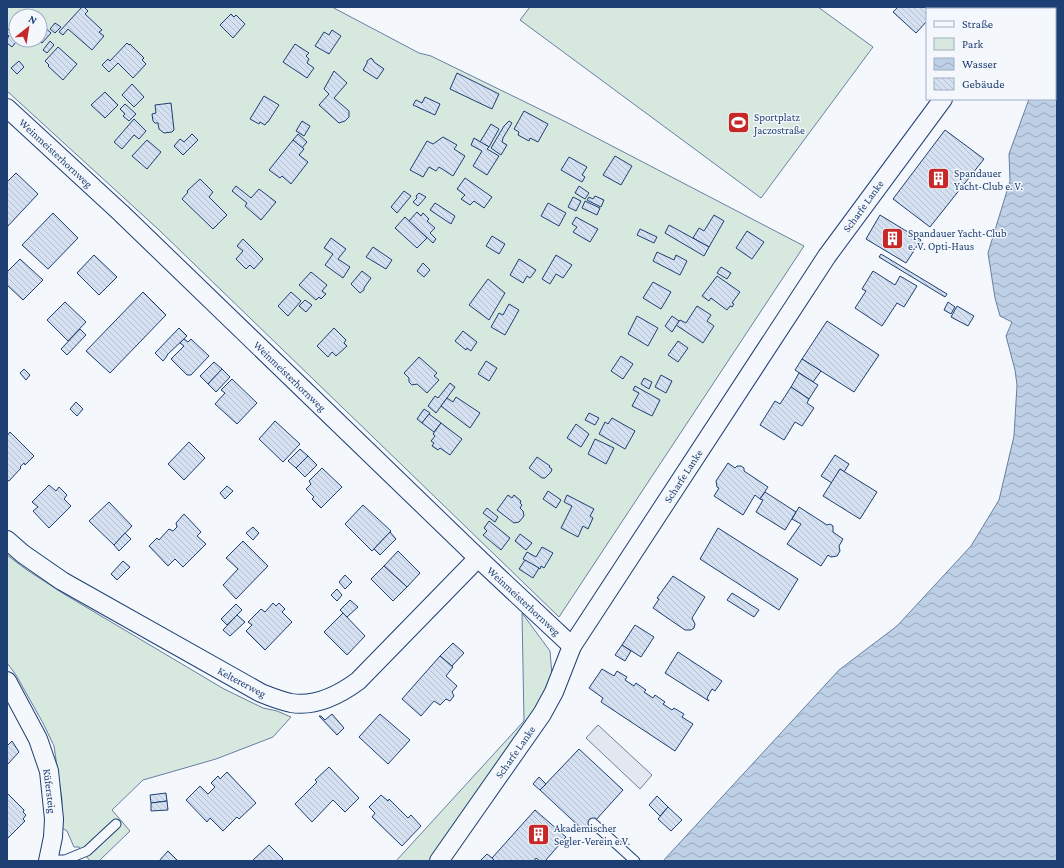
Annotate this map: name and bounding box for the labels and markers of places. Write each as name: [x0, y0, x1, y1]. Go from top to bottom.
sports icon: Sportplatz Jaczostraße: [725, 110, 751, 136]
place label: Sportplatz Jaczostraße: [753, 111, 805, 137]
building icon: Spandauer Yacht-Club e. V.: [925, 166, 951, 192]
place label: Spandauer Yacht-Club e. V.: [954, 167, 1023, 192]
building icon: Spandauer Yacht-Club e. V. Opti-Haus: [880, 226, 906, 252]
place label: Spandauer Yacht-Club e. V. Opti-Haus: [908, 227, 1007, 253]
building icon: Akademischer Segler-Verein e.V.: [525, 821, 551, 847]
place label: Akademischer Segler-Verein e.V.: [554, 822, 630, 848]

